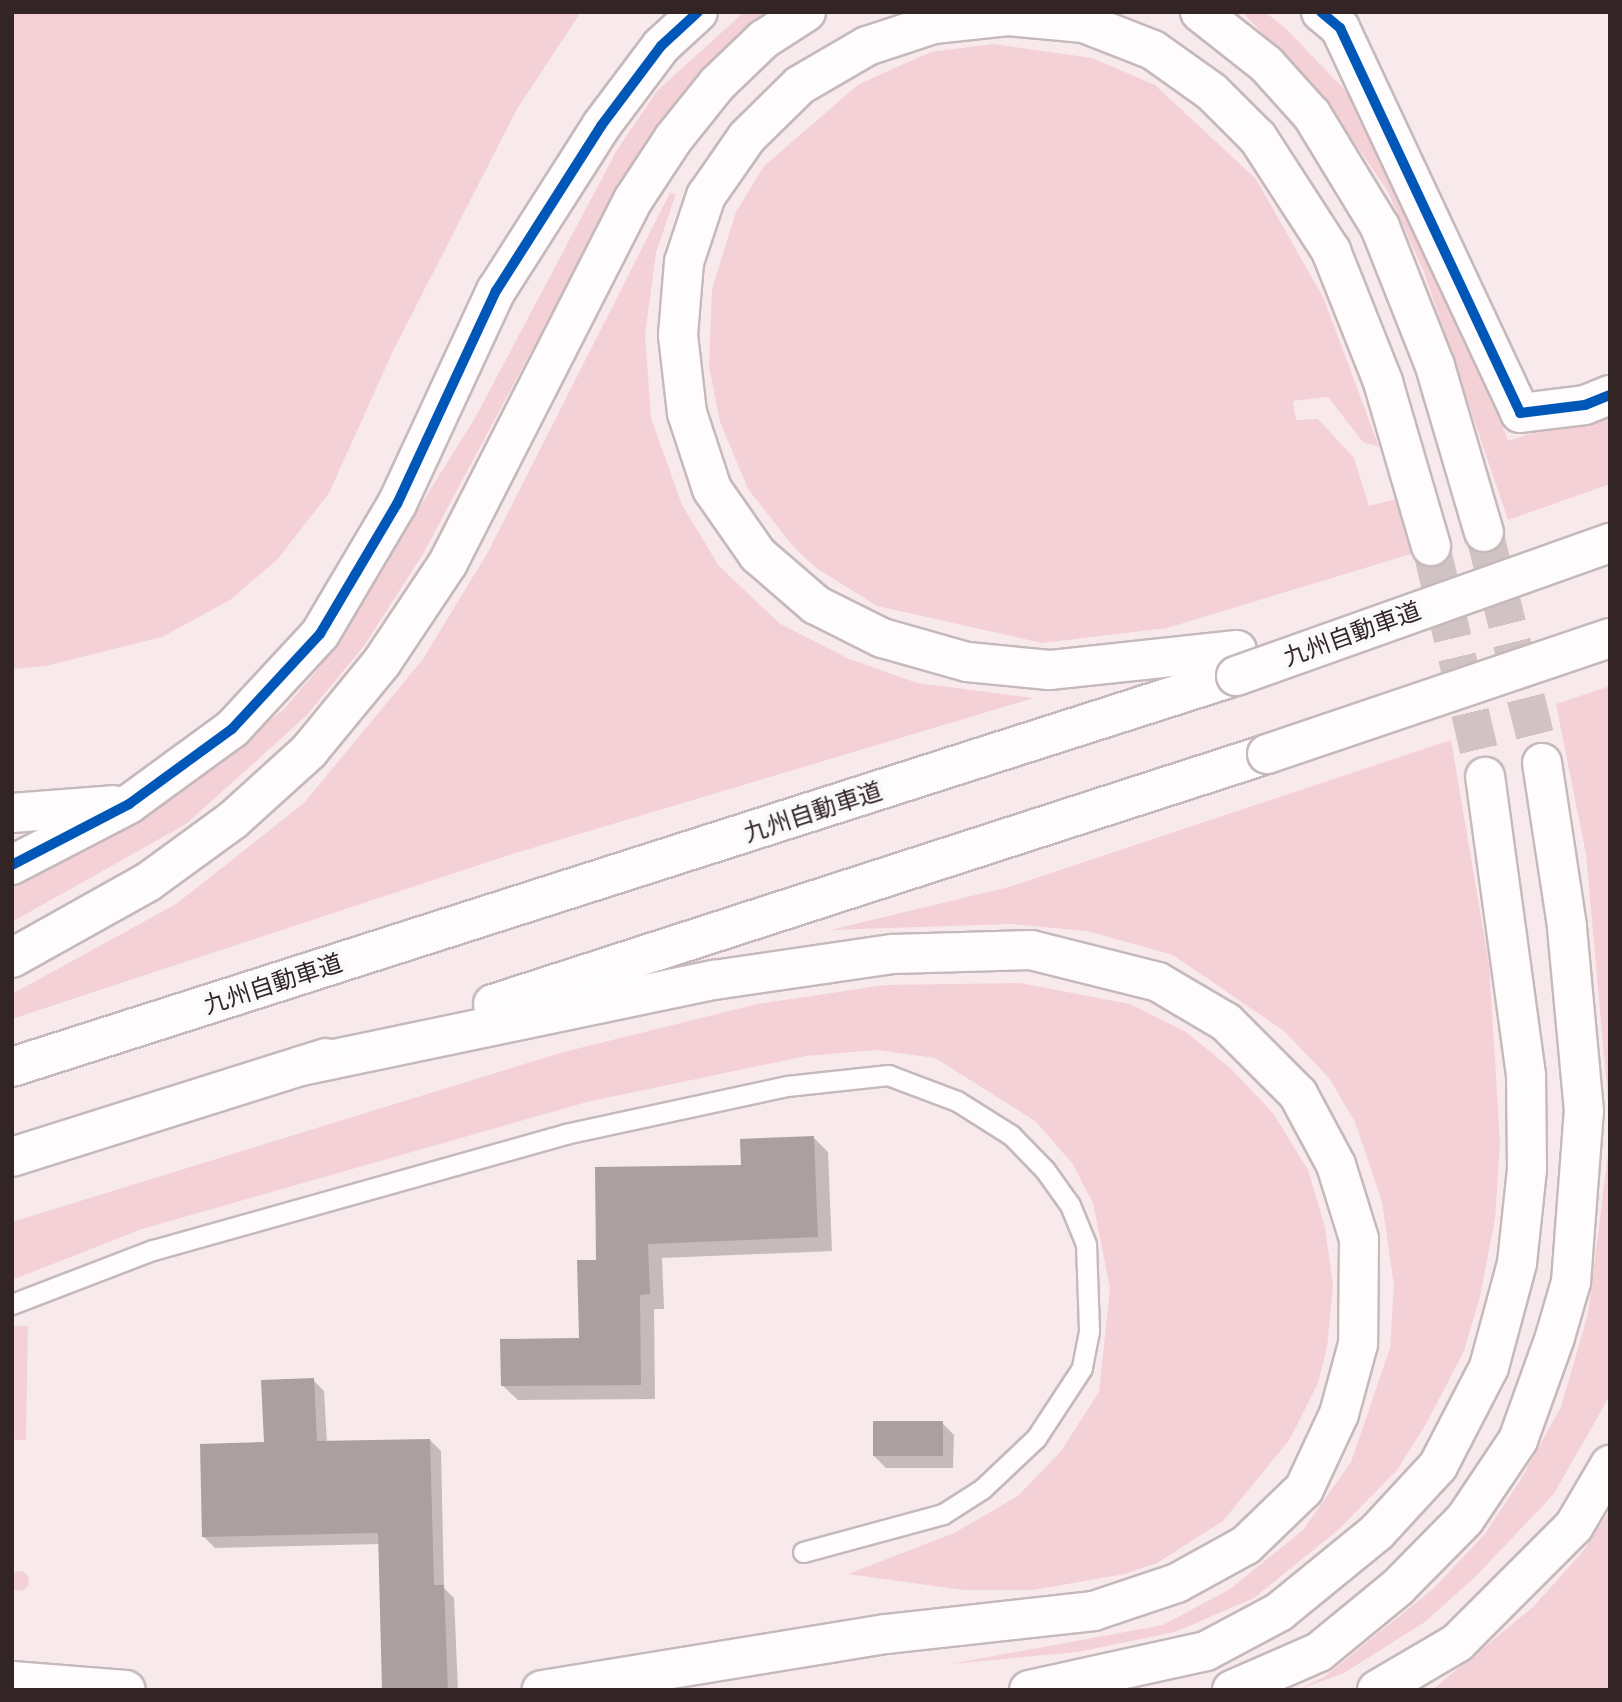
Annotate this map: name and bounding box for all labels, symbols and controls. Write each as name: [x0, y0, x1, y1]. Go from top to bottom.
street label: 九州自動車道: [1279, 596, 1425, 672]
street label: 九州自動車道: [740, 776, 886, 848]
street label: 九州自動車道: [200, 948, 346, 1020]

